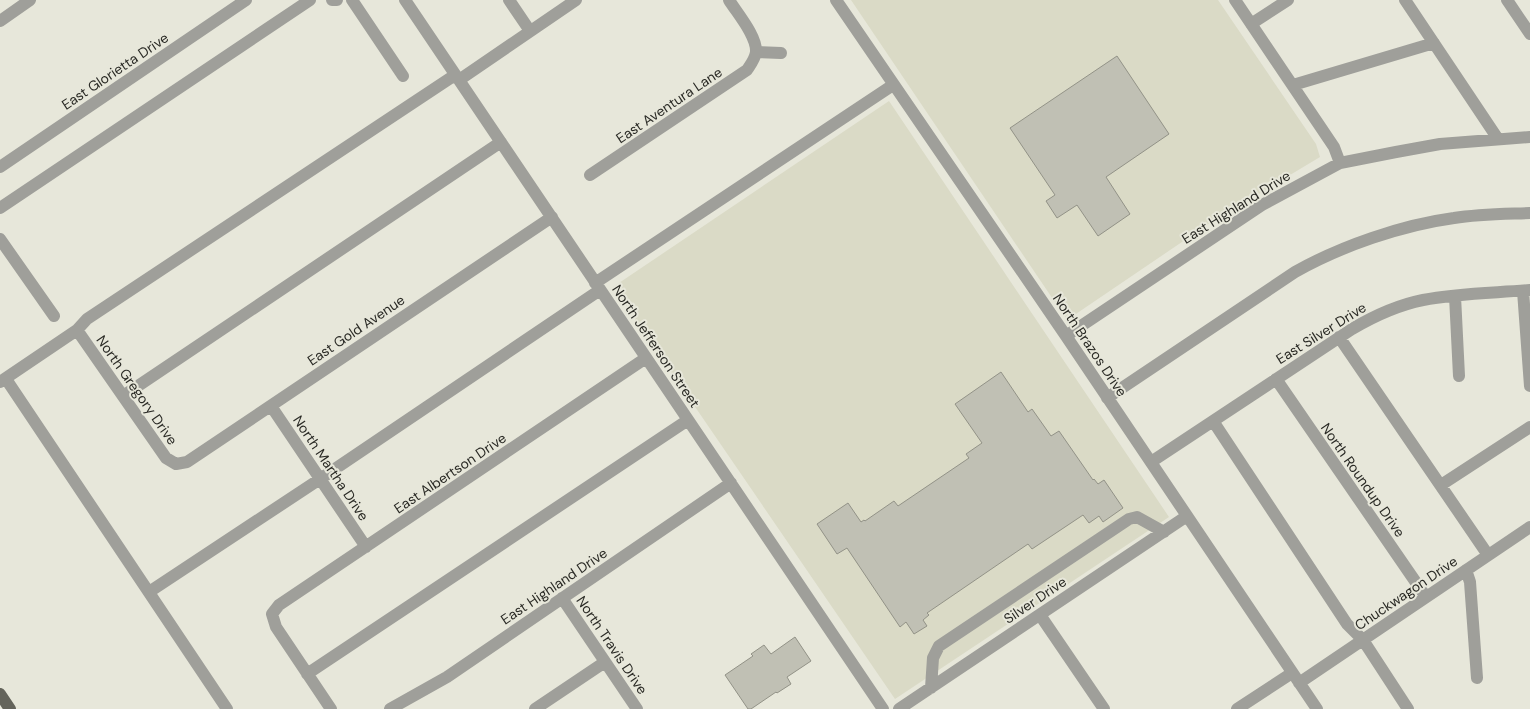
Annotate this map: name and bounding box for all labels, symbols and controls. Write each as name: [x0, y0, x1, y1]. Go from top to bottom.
street label: East Glorietta Drive: [58, 29, 172, 113]
street label: East Aventura Lane: [613, 63, 725, 147]
street label: East Highland Drive: [1178, 166, 1294, 248]
street label: North Jefferson Street: [608, 281, 704, 411]
street label: North Brazos Drive: [1049, 290, 1131, 400]
street label: East Gold Avenue: [304, 291, 408, 369]
street label: East Silver Drive: [1273, 298, 1370, 368]
street label: North Gregory Drive: [92, 332, 182, 448]
street label: North Martha Drive: [289, 412, 373, 524]
street label: North Roundup Drive: [1317, 419, 1409, 541]
street label: East Albertson Drive: [390, 429, 510, 517]
street label: East Highland Drive: [497, 544, 611, 628]
street label: Chuckwagon Drive: [1351, 552, 1461, 634]
street label: Silver Drive: [1000, 572, 1070, 627]
street label: North Travis Drive: [572, 592, 652, 698]

